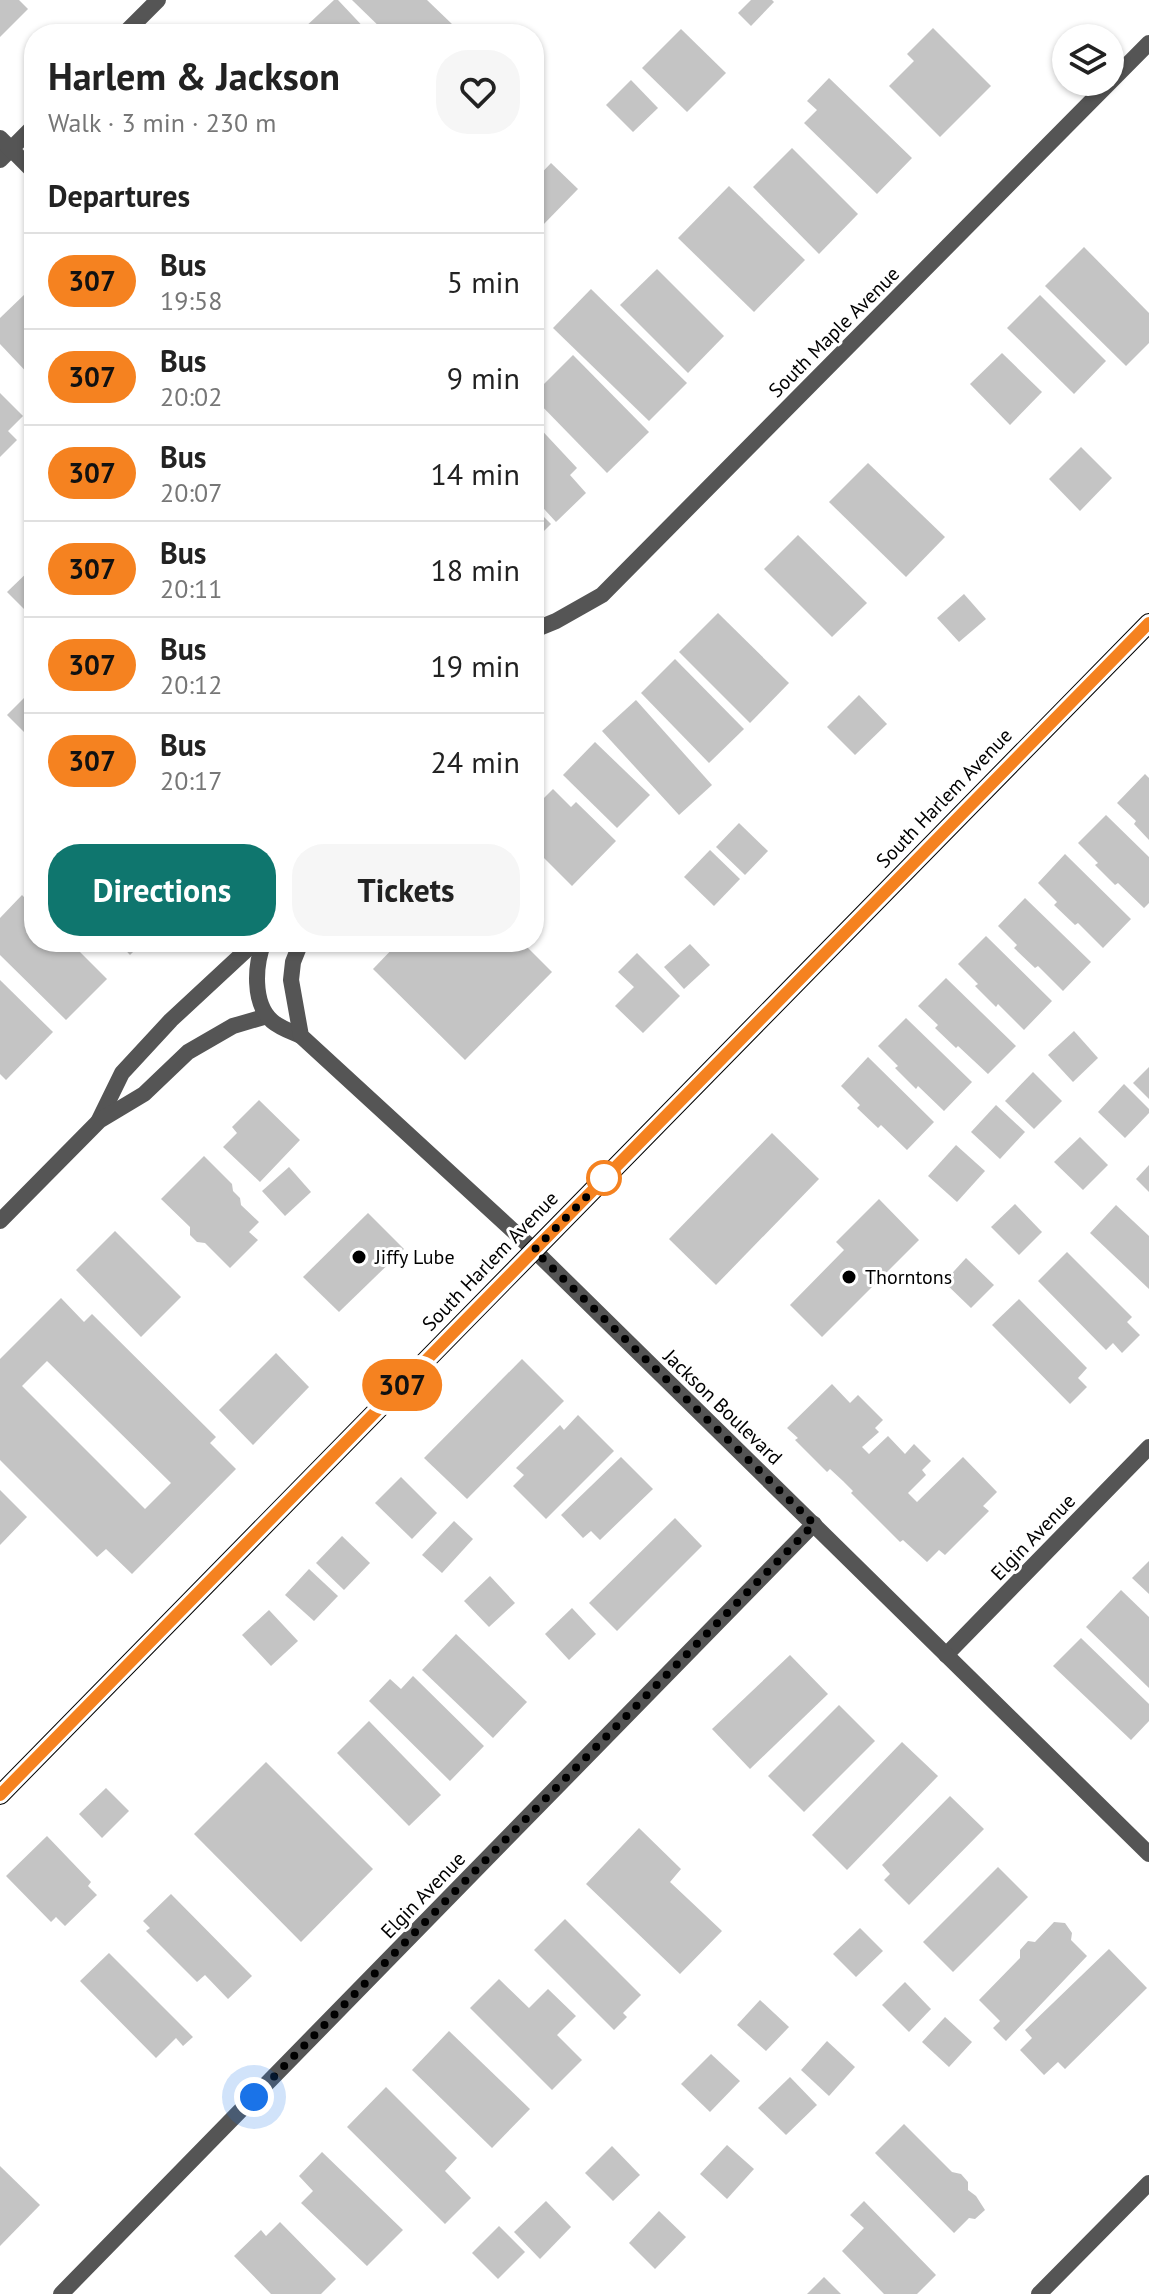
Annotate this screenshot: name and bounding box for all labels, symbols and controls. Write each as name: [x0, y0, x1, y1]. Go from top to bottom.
map controls: [1052, 24, 1124, 96]
button: layers: [1052, 24, 1124, 96]
button: heart: [436, 50, 520, 134]
text: Harlem & Jackson: [48, 51, 340, 100]
text: Walk · 3 min · 230 m: [48, 106, 276, 139]
text: Departures: [48, 176, 190, 215]
text: Bus: [160, 245, 207, 284]
street label: South Maple Avenue: [763, 261, 905, 403]
text: 307: [68, 262, 116, 299]
text: 5 min: [447, 262, 520, 301]
text: 19:58: [160, 284, 222, 317]
text: Bus: [160, 341, 207, 380]
text: 307: [68, 358, 116, 395]
text: 9 min: [447, 358, 520, 397]
text: 20:02: [160, 380, 222, 413]
text: Bus: [160, 437, 207, 476]
text: 307: [68, 454, 116, 491]
text: 14 min: [430, 454, 520, 493]
text: 20:07: [160, 476, 222, 509]
text: Bus: [160, 533, 207, 572]
text: 307: [68, 550, 116, 587]
text: 18 min: [430, 550, 520, 589]
text: 20:11: [160, 572, 222, 605]
text: Bus: [160, 629, 207, 668]
text: 307: [68, 646, 116, 683]
text: 19 min: [430, 646, 520, 685]
text: 20:12: [160, 668, 222, 701]
street label: South Harlem Avenue: [870, 723, 1018, 873]
text: Bus: [160, 725, 207, 764]
text: 307: [68, 742, 116, 779]
text: 24 min: [430, 742, 520, 781]
text: 20:17: [160, 764, 222, 797]
button: Directions: [48, 844, 276, 936]
button: Tickets: [292, 844, 520, 936]
unlabelled marker: [587, 1161, 621, 1195]
street label: South Harlem Avenue: [416, 1186, 564, 1336]
place label: Jiffy Lube: [374, 1244, 455, 1270]
marker: Jiffy Lube: [350, 1248, 368, 1266]
place label: Thorntons: [865, 1264, 952, 1290]
marker: Thorntons: [840, 1268, 858, 1286]
street label: Jackson Boulevard: [657, 1343, 788, 1470]
line badge: 307: [356, 1359, 448, 1411]
text: 307: [378, 1366, 426, 1403]
street label: Elgin Avenue: [985, 1488, 1081, 1586]
street label: Elgin Avenue: [375, 1846, 471, 1944]
your location: [234, 2077, 274, 2117]

